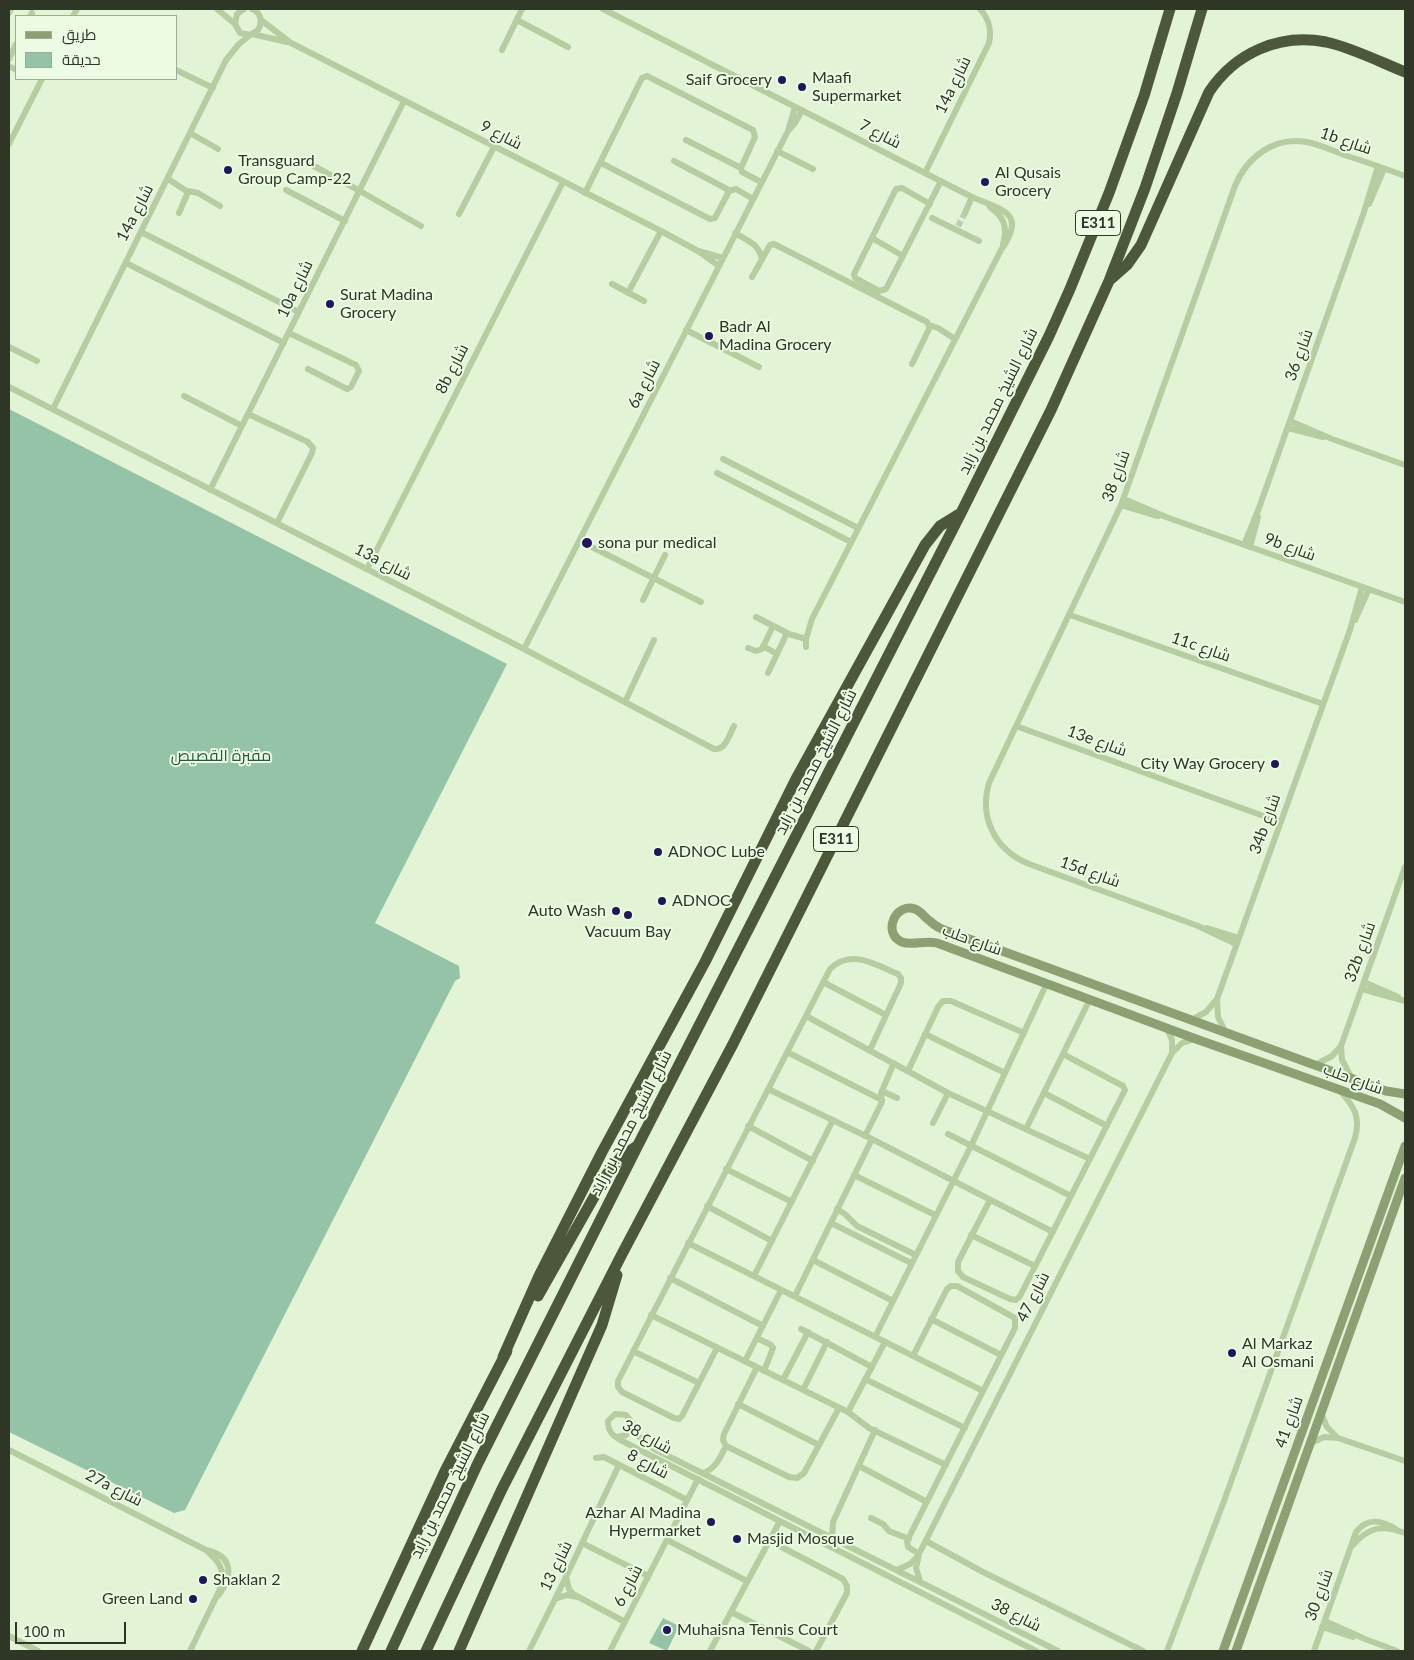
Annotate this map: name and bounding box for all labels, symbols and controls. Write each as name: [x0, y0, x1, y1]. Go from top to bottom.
legend: [15, 15, 178, 80]
text: طريق: [62, 25, 96, 43]
text: حديقة: [62, 50, 101, 68]
street label: 14a شارع: [931, 53, 975, 117]
place label: Maafi Supermarket: [812, 68, 901, 106]
place label: Saif Grocery: [686, 70, 772, 90]
marker: Saif Grocery: [776, 74, 788, 86]
marker: Maafi Supermarket: [796, 81, 808, 93]
street label: شارع 7: [856, 115, 904, 153]
street label: شارع 9: [477, 116, 525, 154]
street label: 1b شارع: [1318, 123, 1374, 159]
place label: Transguard Group Camp-22: [238, 151, 351, 189]
place label: Al Qusais Grocery: [995, 163, 1061, 201]
marker: Transguard Group Camp-22: [222, 164, 234, 176]
marker: Al Qusais Grocery: [979, 176, 991, 188]
street label: 14a شارع: [112, 181, 158, 245]
road number: E311: [1076, 210, 1120, 236]
street label: 10a شارع: [273, 257, 317, 321]
place label: Surat Madina Grocery: [340, 285, 433, 323]
marker: Surat Madina Grocery: [324, 298, 336, 310]
place label: Badr Al Madina Grocery: [719, 317, 831, 355]
street label: شارع الشيخ محمد بن زايد: [954, 325, 1042, 477]
street label: شارع 36: [1281, 327, 1317, 383]
marker: Badr Al Madina Grocery: [703, 330, 715, 342]
street label: 8b شارع: [431, 341, 473, 397]
street label: 6a شارع: [624, 356, 664, 412]
street label: شارع 38: [1098, 448, 1134, 504]
street label: 9b شارع: [1262, 529, 1318, 565]
place label: sona pur medical: [598, 533, 717, 553]
marker: sona pur medical: [580, 536, 594, 550]
street label: 13a شارع: [351, 539, 415, 585]
street label: 11c شارع: [1169, 628, 1233, 666]
street label: شارع الشيخ محمد بن زايد: [771, 686, 861, 838]
street label: 13e شارع: [1065, 721, 1129, 761]
park label: مقبرة القصيص: [171, 746, 271, 766]
place label: City Way Grocery: [1140, 754, 1265, 774]
marker: City Way Grocery: [1269, 758, 1281, 770]
street label: 34b شارع: [1245, 791, 1285, 857]
road number: E311: [814, 826, 858, 852]
place label: ADNOC Lube: [668, 842, 765, 862]
marker: ADNOC Lube: [652, 846, 664, 858]
street label: 15d شارع: [1057, 852, 1123, 892]
place label: ADNOC: [672, 891, 731, 911]
marker: ADNOC: [656, 895, 668, 907]
place label: Auto Wash: [528, 901, 606, 921]
marker: Auto Wash: [610, 905, 622, 917]
marker: Vacuum Bay: [622, 909, 634, 921]
street label: 32b شارع: [1340, 919, 1380, 985]
street label: شارع حلب: [940, 920, 1004, 960]
place label: Vacuum Bay: [585, 922, 671, 942]
street label: شارع الشيخ محمد بن زايد: [586, 1047, 676, 1199]
street label: شارع حلب: [1321, 1059, 1385, 1099]
street label: شارع 47: [1012, 1269, 1054, 1325]
place label: Al Markaz Al Osmani: [1242, 1334, 1314, 1372]
marker: Al Markaz Al Osmani: [1226, 1347, 1238, 1359]
street label: شارع 41: [1271, 1394, 1307, 1450]
street label: شارع الشيخ محمد بن زايد: [406, 1409, 494, 1561]
street label: شارع 38: [619, 1416, 675, 1458]
street label: شارع 8: [624, 1445, 672, 1483]
street label: 27a شارع: [82, 1465, 146, 1511]
place label: Azhar Al Madina Hypermarket: [585, 1503, 701, 1541]
marker: Azhar Al Madina Hypermarket: [705, 1516, 717, 1528]
place label: Masjid Mosque: [747, 1529, 854, 1549]
marker: Masjid Mosque: [731, 1533, 743, 1545]
street label: شارع 13: [536, 1538, 576, 1594]
street label: شارع 6: [609, 1562, 647, 1610]
street label: شارع 30: [1301, 1567, 1337, 1623]
place label: Shaklan 2: [213, 1570, 281, 1590]
marker: Shaklan 2: [197, 1574, 209, 1586]
place label: Green Land: [102, 1589, 183, 1609]
marker: Green Land: [187, 1593, 199, 1605]
street label: شارع 38: [988, 1594, 1044, 1636]
scale bar: [18, 1612, 129, 1644]
place label: Muhaisna Tennis Court: [677, 1620, 838, 1640]
text: 100 m: [23, 1622, 65, 1640]
marker: Muhaisna Tennis Court: [661, 1624, 673, 1636]

